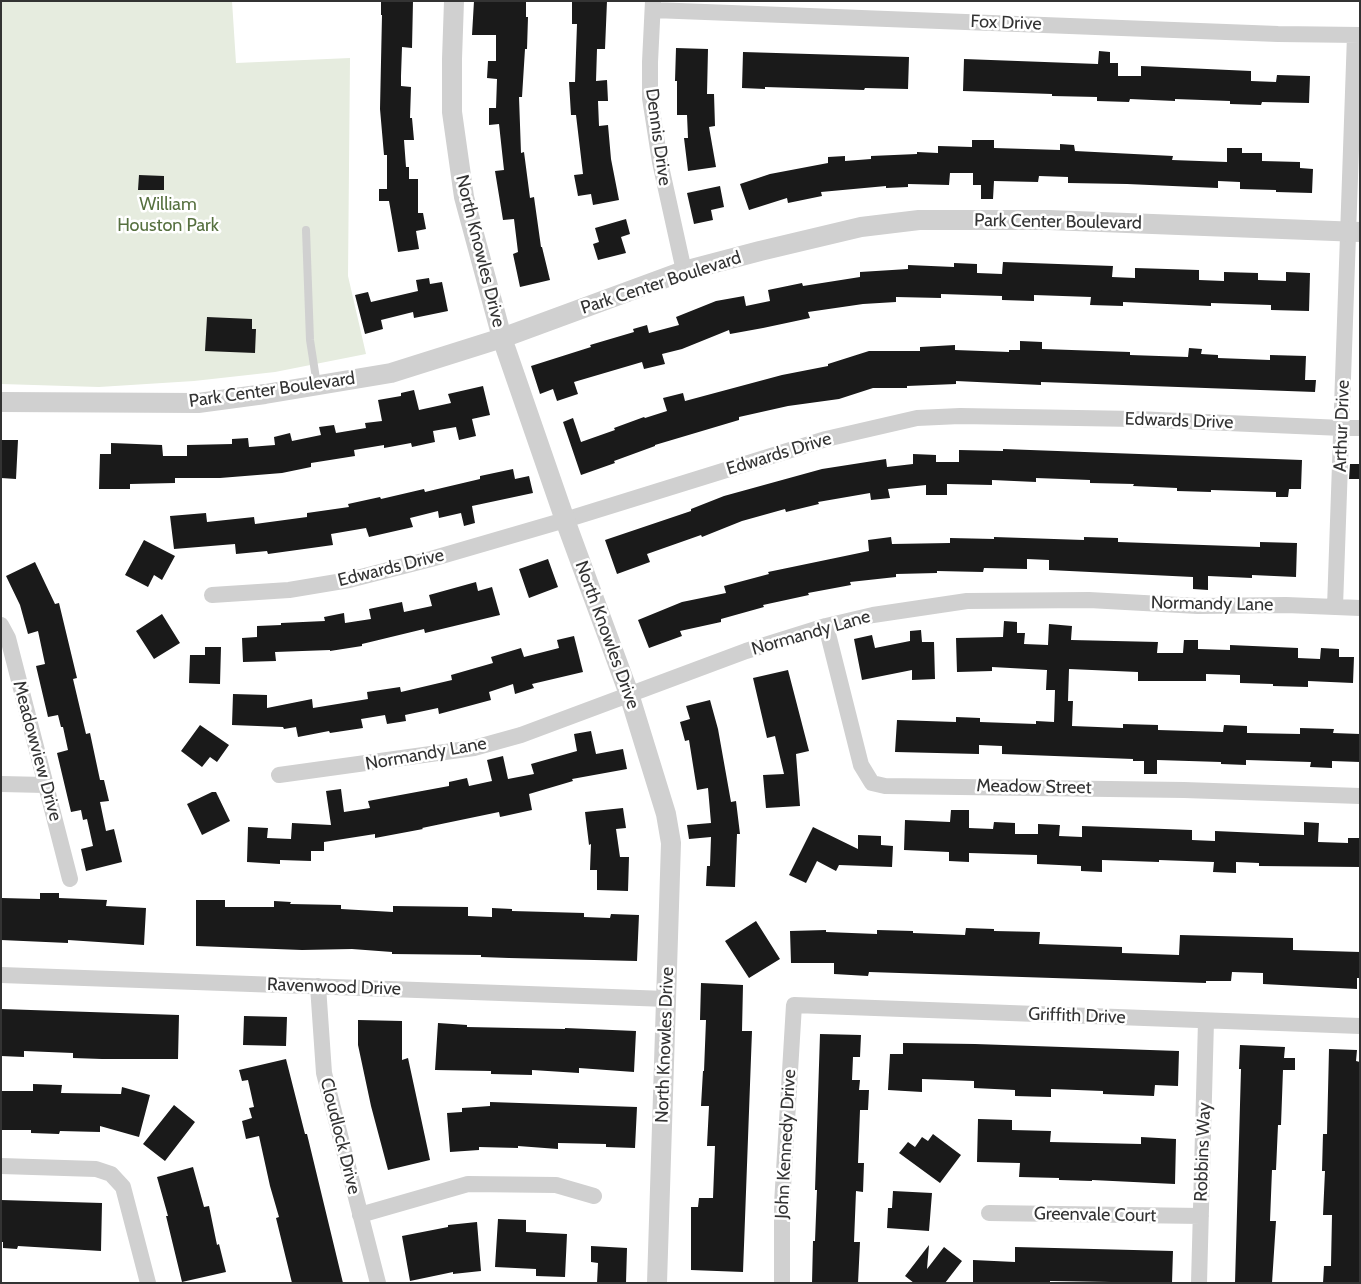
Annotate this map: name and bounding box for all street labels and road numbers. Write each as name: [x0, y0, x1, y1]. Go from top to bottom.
street label: Fox Drive: [970, 11, 1042, 35]
street label: Dennis Drive: [640, 87, 676, 187]
street label: North Knowles Drive: [451, 173, 509, 329]
street label: Park Center Boulevard: [974, 210, 1142, 234]
street label: Park Center Boulevard: [578, 247, 744, 319]
street label: Park Center Boulevard: [188, 368, 356, 412]
street label: Arthur Drive: [1330, 380, 1354, 472]
street label: Edwards Drive: [1124, 408, 1234, 434]
street label: Edwards Drive: [724, 428, 834, 480]
street label: Edwards Drive: [336, 544, 446, 592]
street label: North Knowles Drive: [570, 558, 644, 712]
street label: Normandy Lane: [1151, 592, 1273, 616]
street label: Normandy Lane: [749, 606, 873, 660]
street label: Meadowview Drive: [8, 678, 66, 824]
street label: Normandy Lane: [364, 733, 488, 775]
street label: Meadow Street: [976, 775, 1092, 799]
street label: North Knowles Drive: [651, 967, 679, 1123]
street label: Ravenwood Drive: [267, 974, 401, 1000]
street label: Griffith Drive: [1028, 1004, 1126, 1028]
street label: John Kennedy Drive: [771, 1069, 801, 1219]
street label: Cloudlock Drive: [315, 1076, 365, 1196]
street label: Robbins Way: [1190, 1102, 1216, 1202]
street label: Greenvale Court: [1034, 1203, 1156, 1227]

